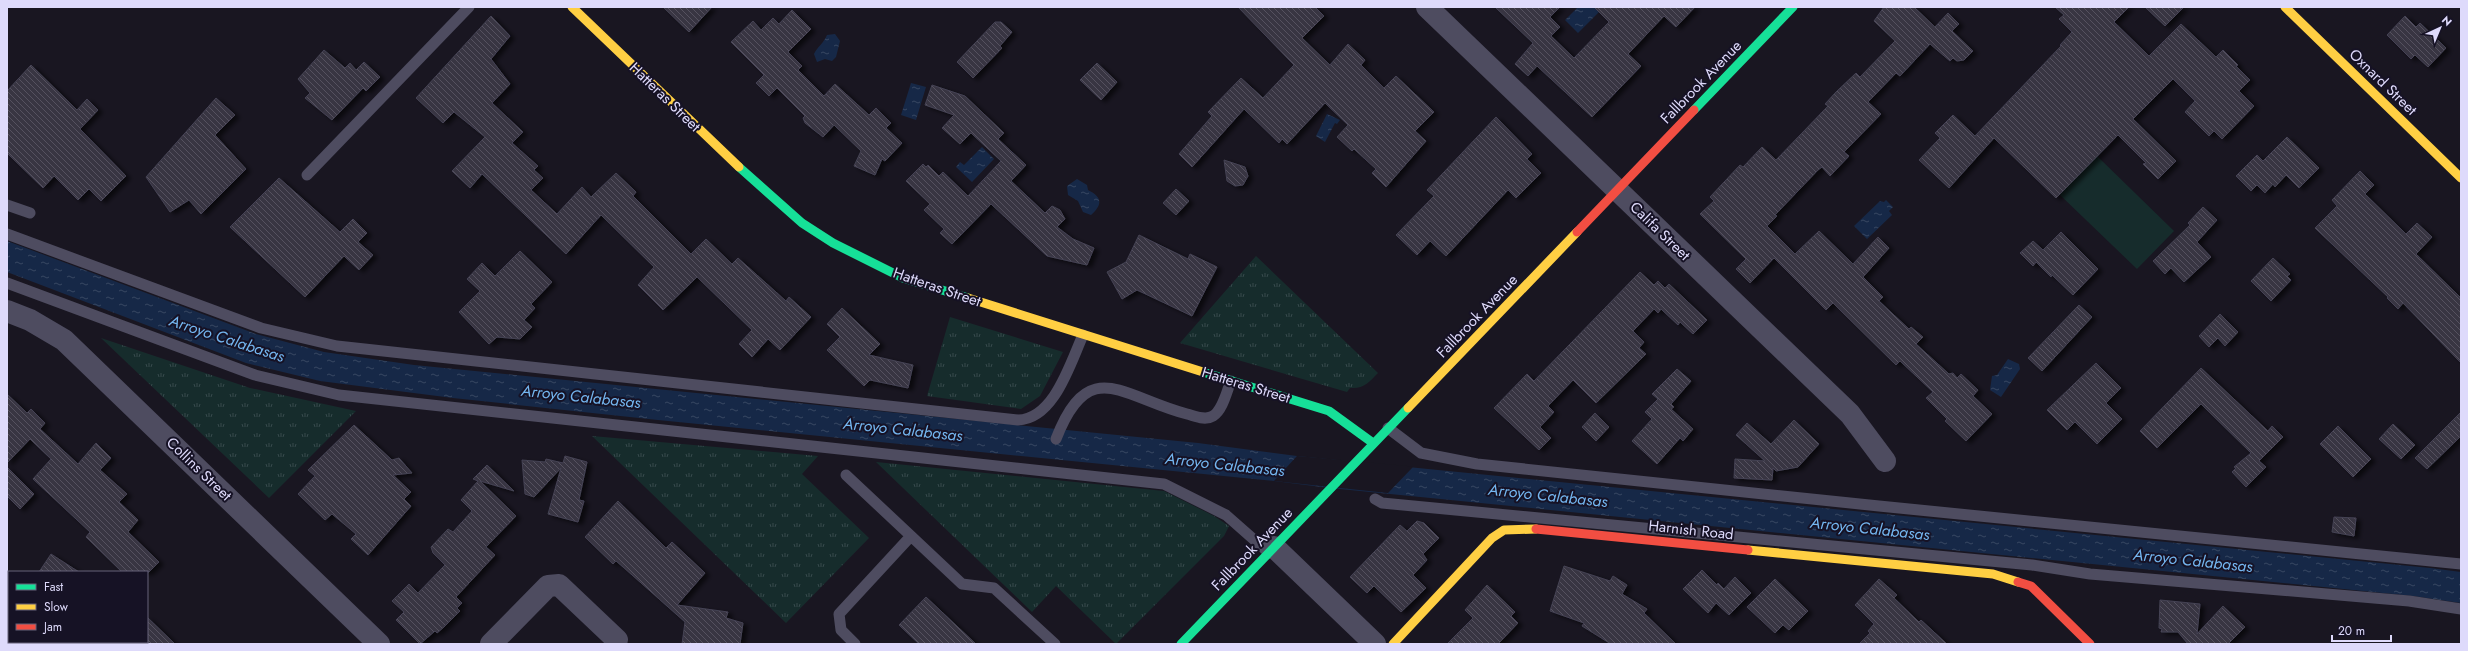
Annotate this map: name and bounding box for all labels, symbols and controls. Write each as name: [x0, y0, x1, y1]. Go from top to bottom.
north arrow: [2420, 8, 2460, 48]
text: N: [2438, 12, 2456, 30]
street label: Fallbrook Avenue: [1655, 35, 1747, 129]
street label: Oxnard Street: [2344, 44, 2422, 120]
street label: Hatteras Street: [624, 57, 706, 137]
street label: Califa Street: [1625, 196, 1695, 266]
street label: Hatteras Street: [890, 262, 984, 312]
street label: Fallbrook Avenue: [1431, 269, 1523, 363]
water label: Arroyo Calabasas: [165, 309, 288, 368]
street label: Hatteras Street: [1199, 361, 1293, 409]
water label: Arroyo Calabasas: [519, 379, 642, 414]
water label: Arroyo Calabasas: [841, 412, 964, 447]
street label: Collins Street: [161, 432, 237, 506]
water label: Arroyo Calabasas: [1163, 447, 1286, 482]
water label: Arroyo Calabasas: [1486, 478, 1609, 513]
street label: Fallbrook Avenue: [1206, 502, 1298, 596]
water label: Arroyo Calabasas: [1808, 511, 1931, 546]
street label: Harnish Road: [1647, 515, 1735, 545]
water label: Arroyo Calabasas: [2131, 543, 2254, 578]
legend: [8, 571, 148, 643]
text: Fast: [44, 578, 63, 596]
text: Slow: [44, 598, 69, 616]
scale bar: [2332, 617, 2391, 643]
text: Jam: [42, 618, 62, 636]
text: 20 m: [2338, 622, 2365, 640]

